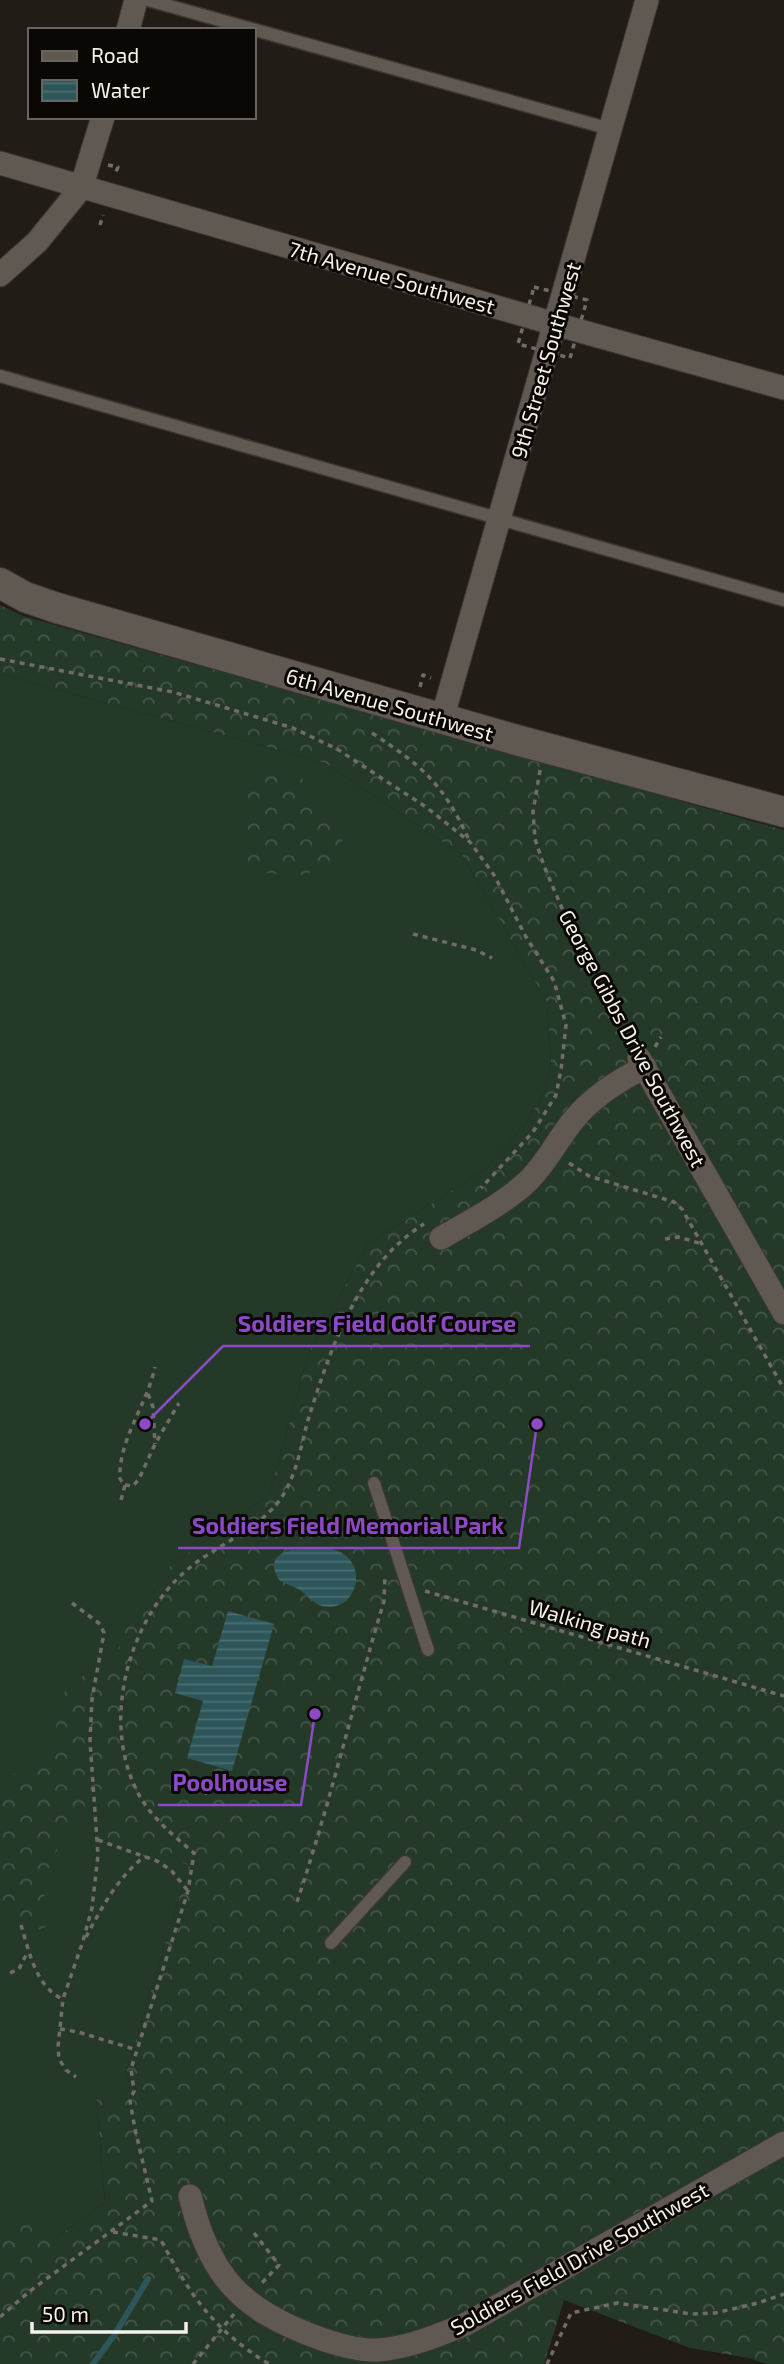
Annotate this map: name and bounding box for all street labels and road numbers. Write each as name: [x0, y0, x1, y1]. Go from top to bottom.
street label: 7th Avenue Southwest: [286, 236, 498, 318]
street label: 9th Street Southwest: [505, 259, 585, 461]
street label: 6th Avenue Southwest: [283, 662, 497, 746]
street label: George Gibbs Drive Southwest: [554, 905, 712, 1171]
street label: Walking path: [526, 1594, 654, 1652]
street label: Soldiers Field Drive Southwest: [446, 2177, 712, 2339]

